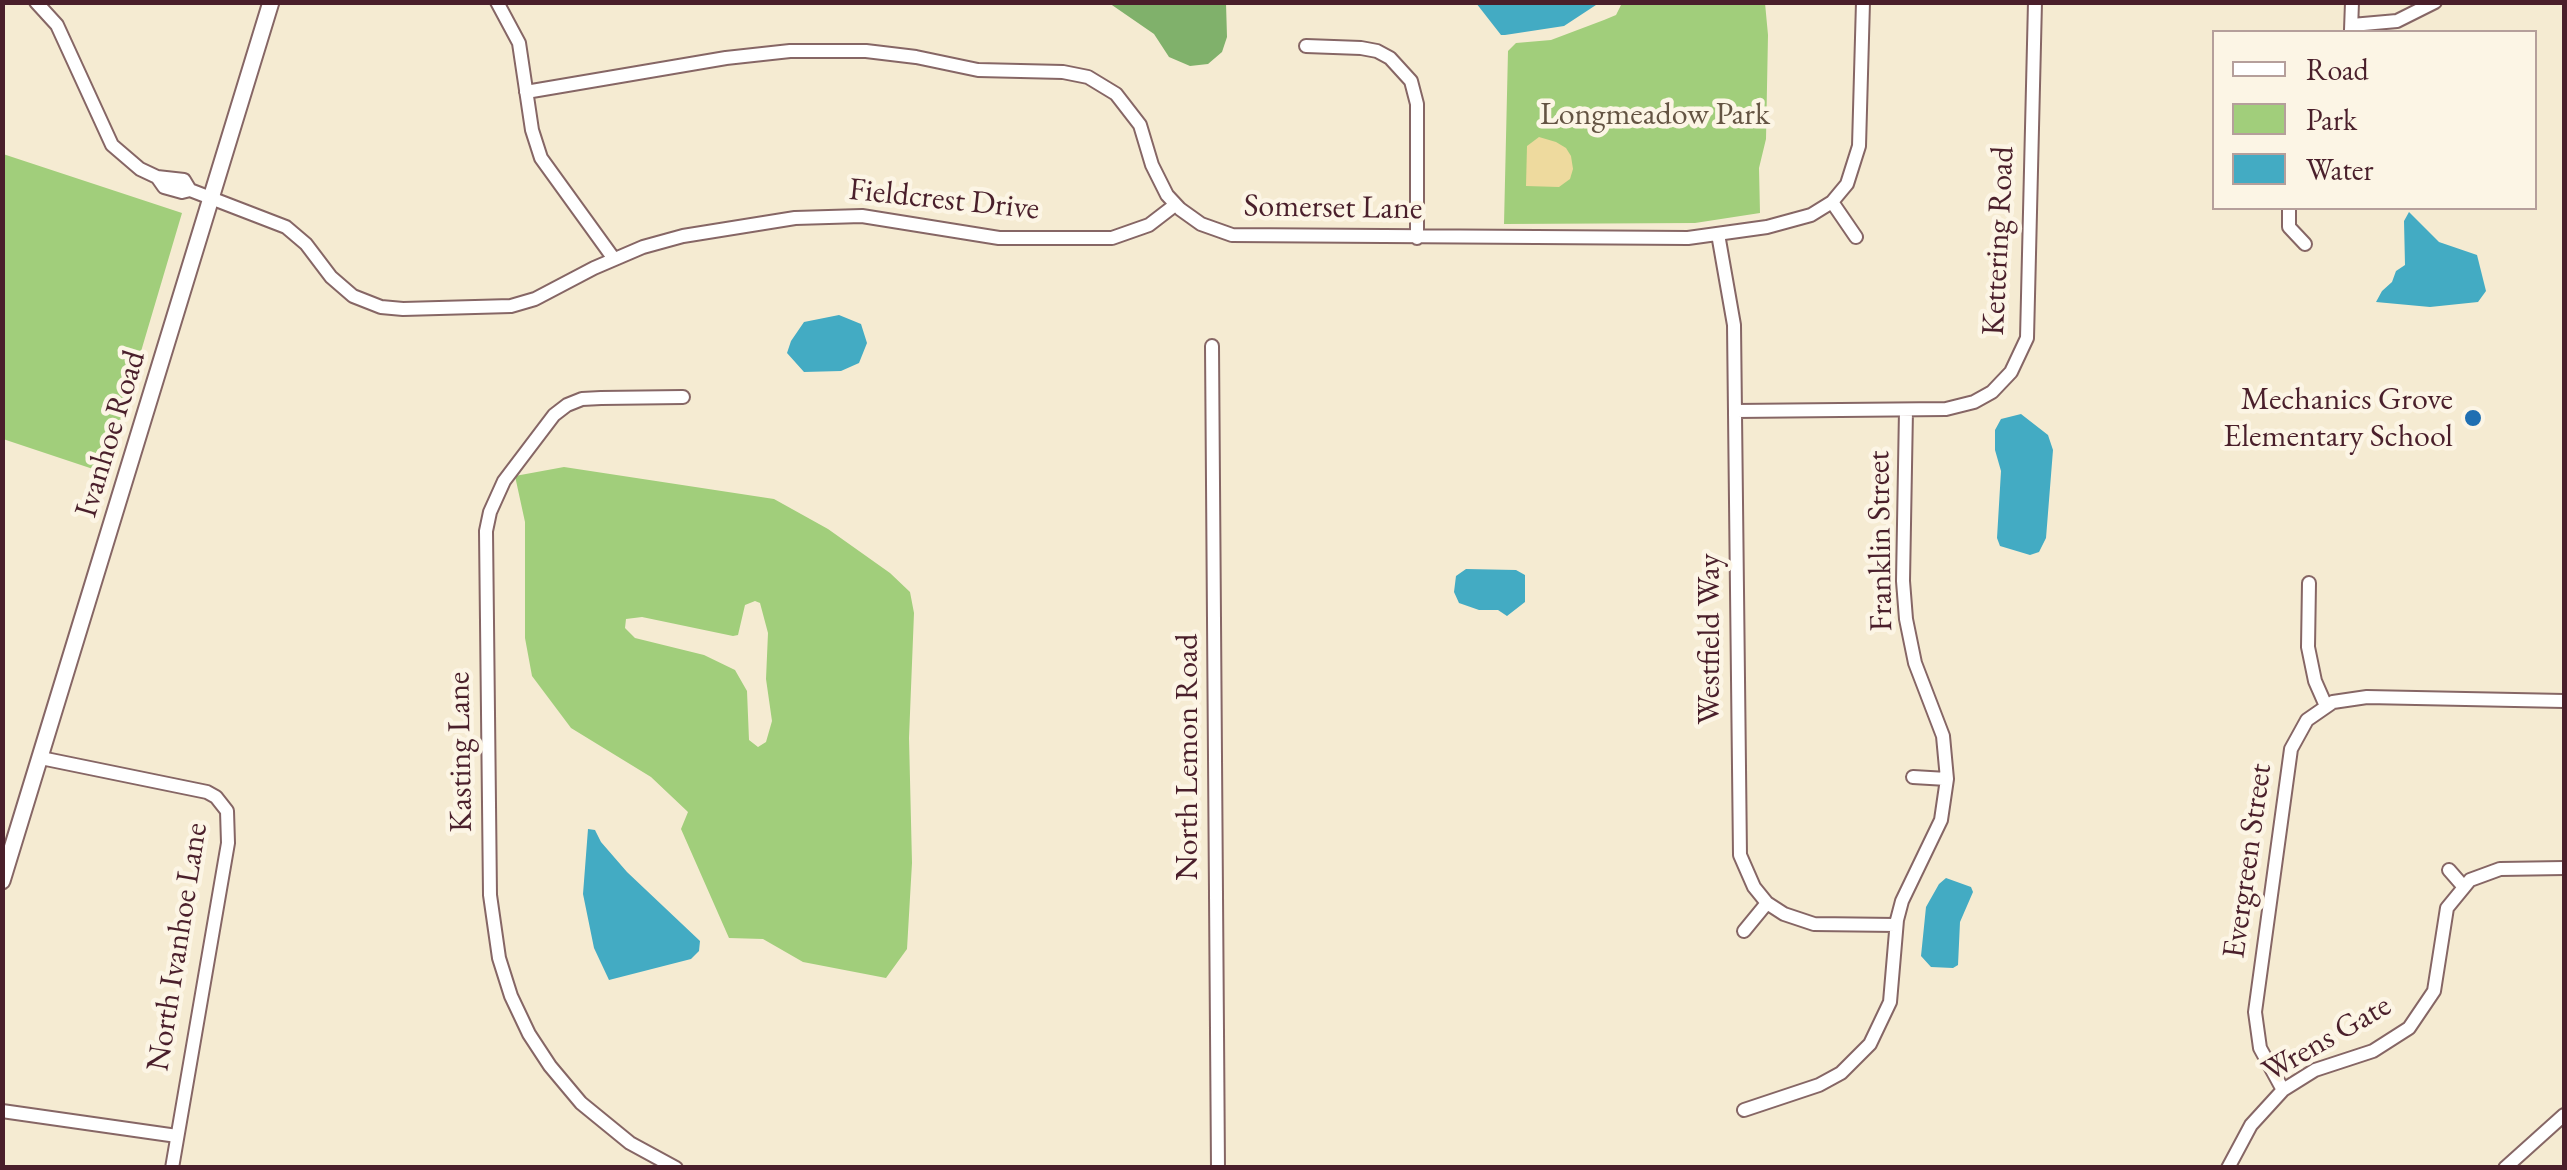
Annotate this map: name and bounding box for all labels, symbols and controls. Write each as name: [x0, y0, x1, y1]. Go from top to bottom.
legend: [2212, 30, 2537, 210]
text: Road: [2306, 50, 2369, 89]
park label: Longmeadow Park: [1540, 96, 1770, 134]
text: Park: [2306, 100, 2357, 139]
street label: Kettering Road: [1975, 145, 2023, 337]
text: Water: [2306, 150, 2374, 189]
street label: Fieldcrest Drive: [847, 171, 1041, 229]
street label: Somerset Lane: [1243, 187, 1423, 229]
street label: Ivanhoe Road: [67, 346, 155, 522]
place label: Mechanics Grove Elementary School: [2223, 381, 2453, 456]
marker: Mechanics Grove Elementary School: [2462, 407, 2484, 429]
street label: Franklin Street: [1860, 450, 1902, 632]
street label: Westfield Way: [1691, 554, 1729, 724]
street label: North Lemon Road: [1169, 634, 1207, 880]
street label: Kasting Lane: [440, 671, 482, 833]
street label: Evergreen Street: [2215, 761, 2281, 961]
street label: North Ivanhoe Lane: [139, 820, 217, 1074]
street label: Wrens Gate: [2256, 987, 2398, 1091]

